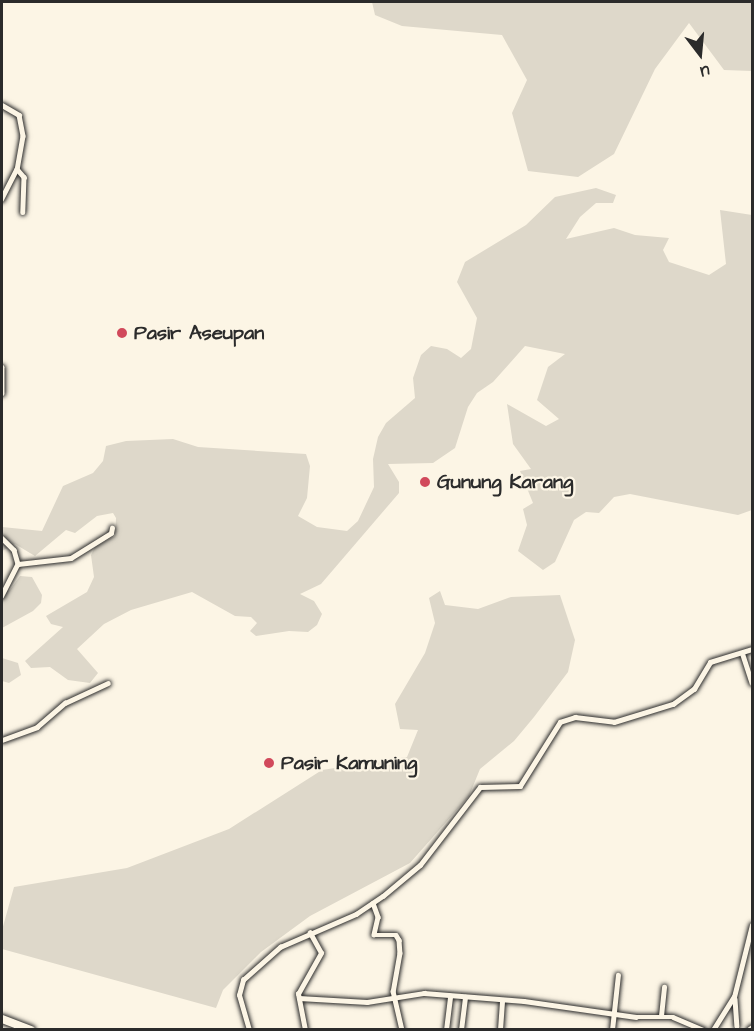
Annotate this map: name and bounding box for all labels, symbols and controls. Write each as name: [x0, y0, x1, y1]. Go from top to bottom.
north arrow: [670, 24, 730, 84]
text: U: [698, 59, 712, 83]
place label: Pasir Aseupan: [134, 321, 264, 345]
marker: Pasir Aseupan: [115, 326, 129, 340]
place label: Gunung Karang: [437, 470, 573, 494]
marker: Gunung Karang: [418, 475, 432, 489]
place label: Pasir Kamuning: [281, 751, 417, 775]
marker: Pasir Kamuning: [262, 756, 276, 770]

